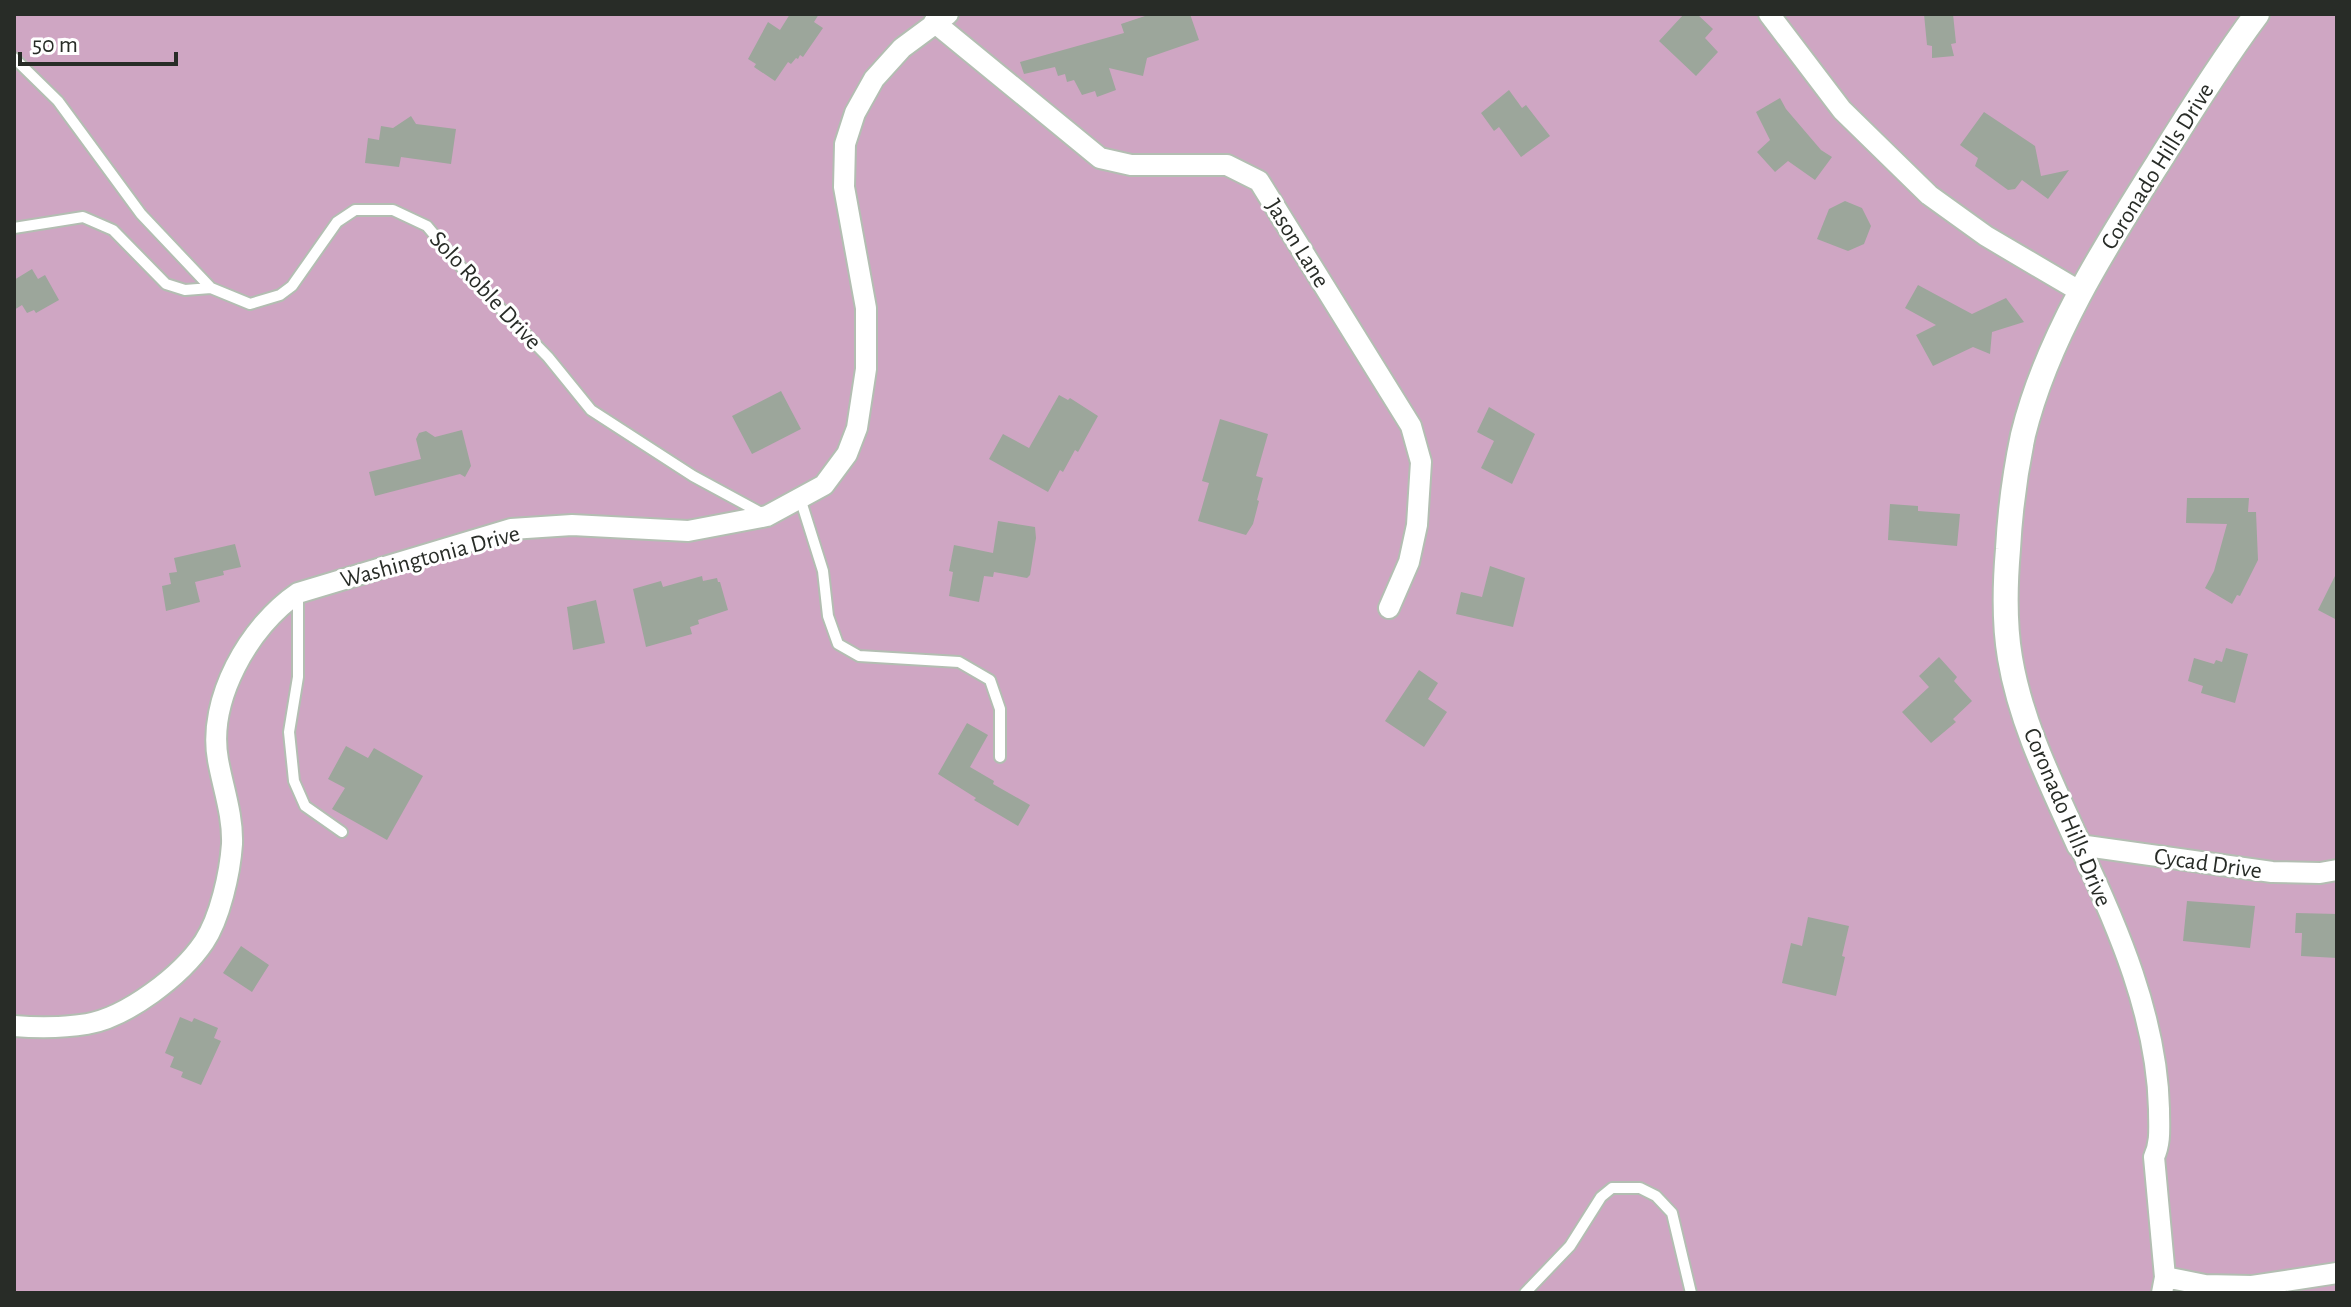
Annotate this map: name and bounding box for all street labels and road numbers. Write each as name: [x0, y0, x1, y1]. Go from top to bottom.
street label: Coronado Hills Drive: [2097, 79, 2219, 254]
street label: Jason Lane: [1261, 195, 1334, 292]
street label: Solo Roble Drive: [425, 227, 546, 354]
street label: Washingtonia Drive: [338, 521, 522, 592]
street label: Coronado Hills Drive: [2019, 725, 2115, 910]
street label: Cycad Drive: [2152, 845, 2263, 883]

